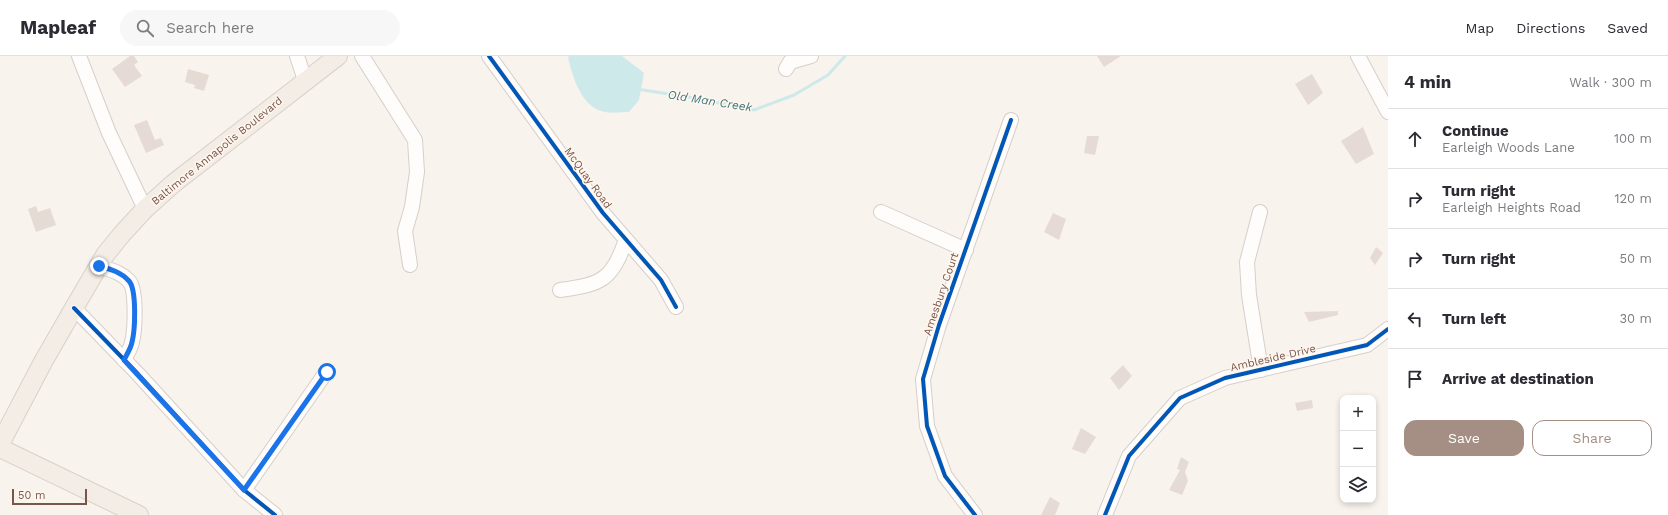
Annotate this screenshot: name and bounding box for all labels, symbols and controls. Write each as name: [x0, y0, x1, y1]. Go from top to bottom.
search box: [120, 10, 400, 46]
text: Mapleaf: [20, 16, 96, 39]
icon: search: [134, 17, 156, 39]
text: Search here: [166, 19, 254, 37]
text: Map: [1466, 20, 1494, 36]
text: Directions: [1516, 20, 1585, 36]
text: Saved: [1607, 20, 1648, 36]
text: 4 min: [1404, 72, 1451, 92]
text: Walk · 300 m: [1569, 75, 1652, 90]
water label: Old Man Creek: [667, 87, 754, 115]
street label: Baltimore Annapolis Boulevard: [149, 94, 285, 208]
text: Continue: [1442, 122, 1509, 140]
icon: ahead: [1404, 128, 1426, 150]
text: 100 m: [1614, 131, 1652, 146]
text: Earleigh Woods Lane: [1442, 140, 1575, 155]
street label: McQuay Road: [561, 145, 615, 211]
text: Turn right: [1442, 182, 1515, 200]
icon: right: [1404, 188, 1426, 210]
text: 120 m: [1614, 191, 1652, 206]
text: Earleigh Heights Road: [1442, 200, 1581, 215]
icon: right: [1404, 248, 1426, 270]
street label: Amesbury Court: [921, 250, 961, 337]
text: Turn right: [1442, 250, 1515, 268]
text: 50 m: [1620, 251, 1652, 266]
route end: [90, 257, 108, 275]
icon: left: [1404, 308, 1426, 330]
text: Turn left: [1442, 310, 1506, 328]
text: 30 m: [1620, 311, 1652, 326]
street label: Ambleside Drive: [1229, 342, 1317, 374]
route start: [318, 363, 336, 381]
icon: arrive: [1404, 368, 1426, 390]
text: Arrive at destination: [1442, 370, 1594, 388]
map controls: [1340, 395, 1376, 503]
button: +: [1340, 395, 1376, 431]
button: Save: [1404, 420, 1524, 456]
button: Share: [1532, 420, 1652, 456]
button: −: [1340, 431, 1376, 467]
button: layers: [1340, 467, 1376, 503]
scale bar: [12, 487, 87, 506]
text: 50 m: [18, 489, 45, 502]

